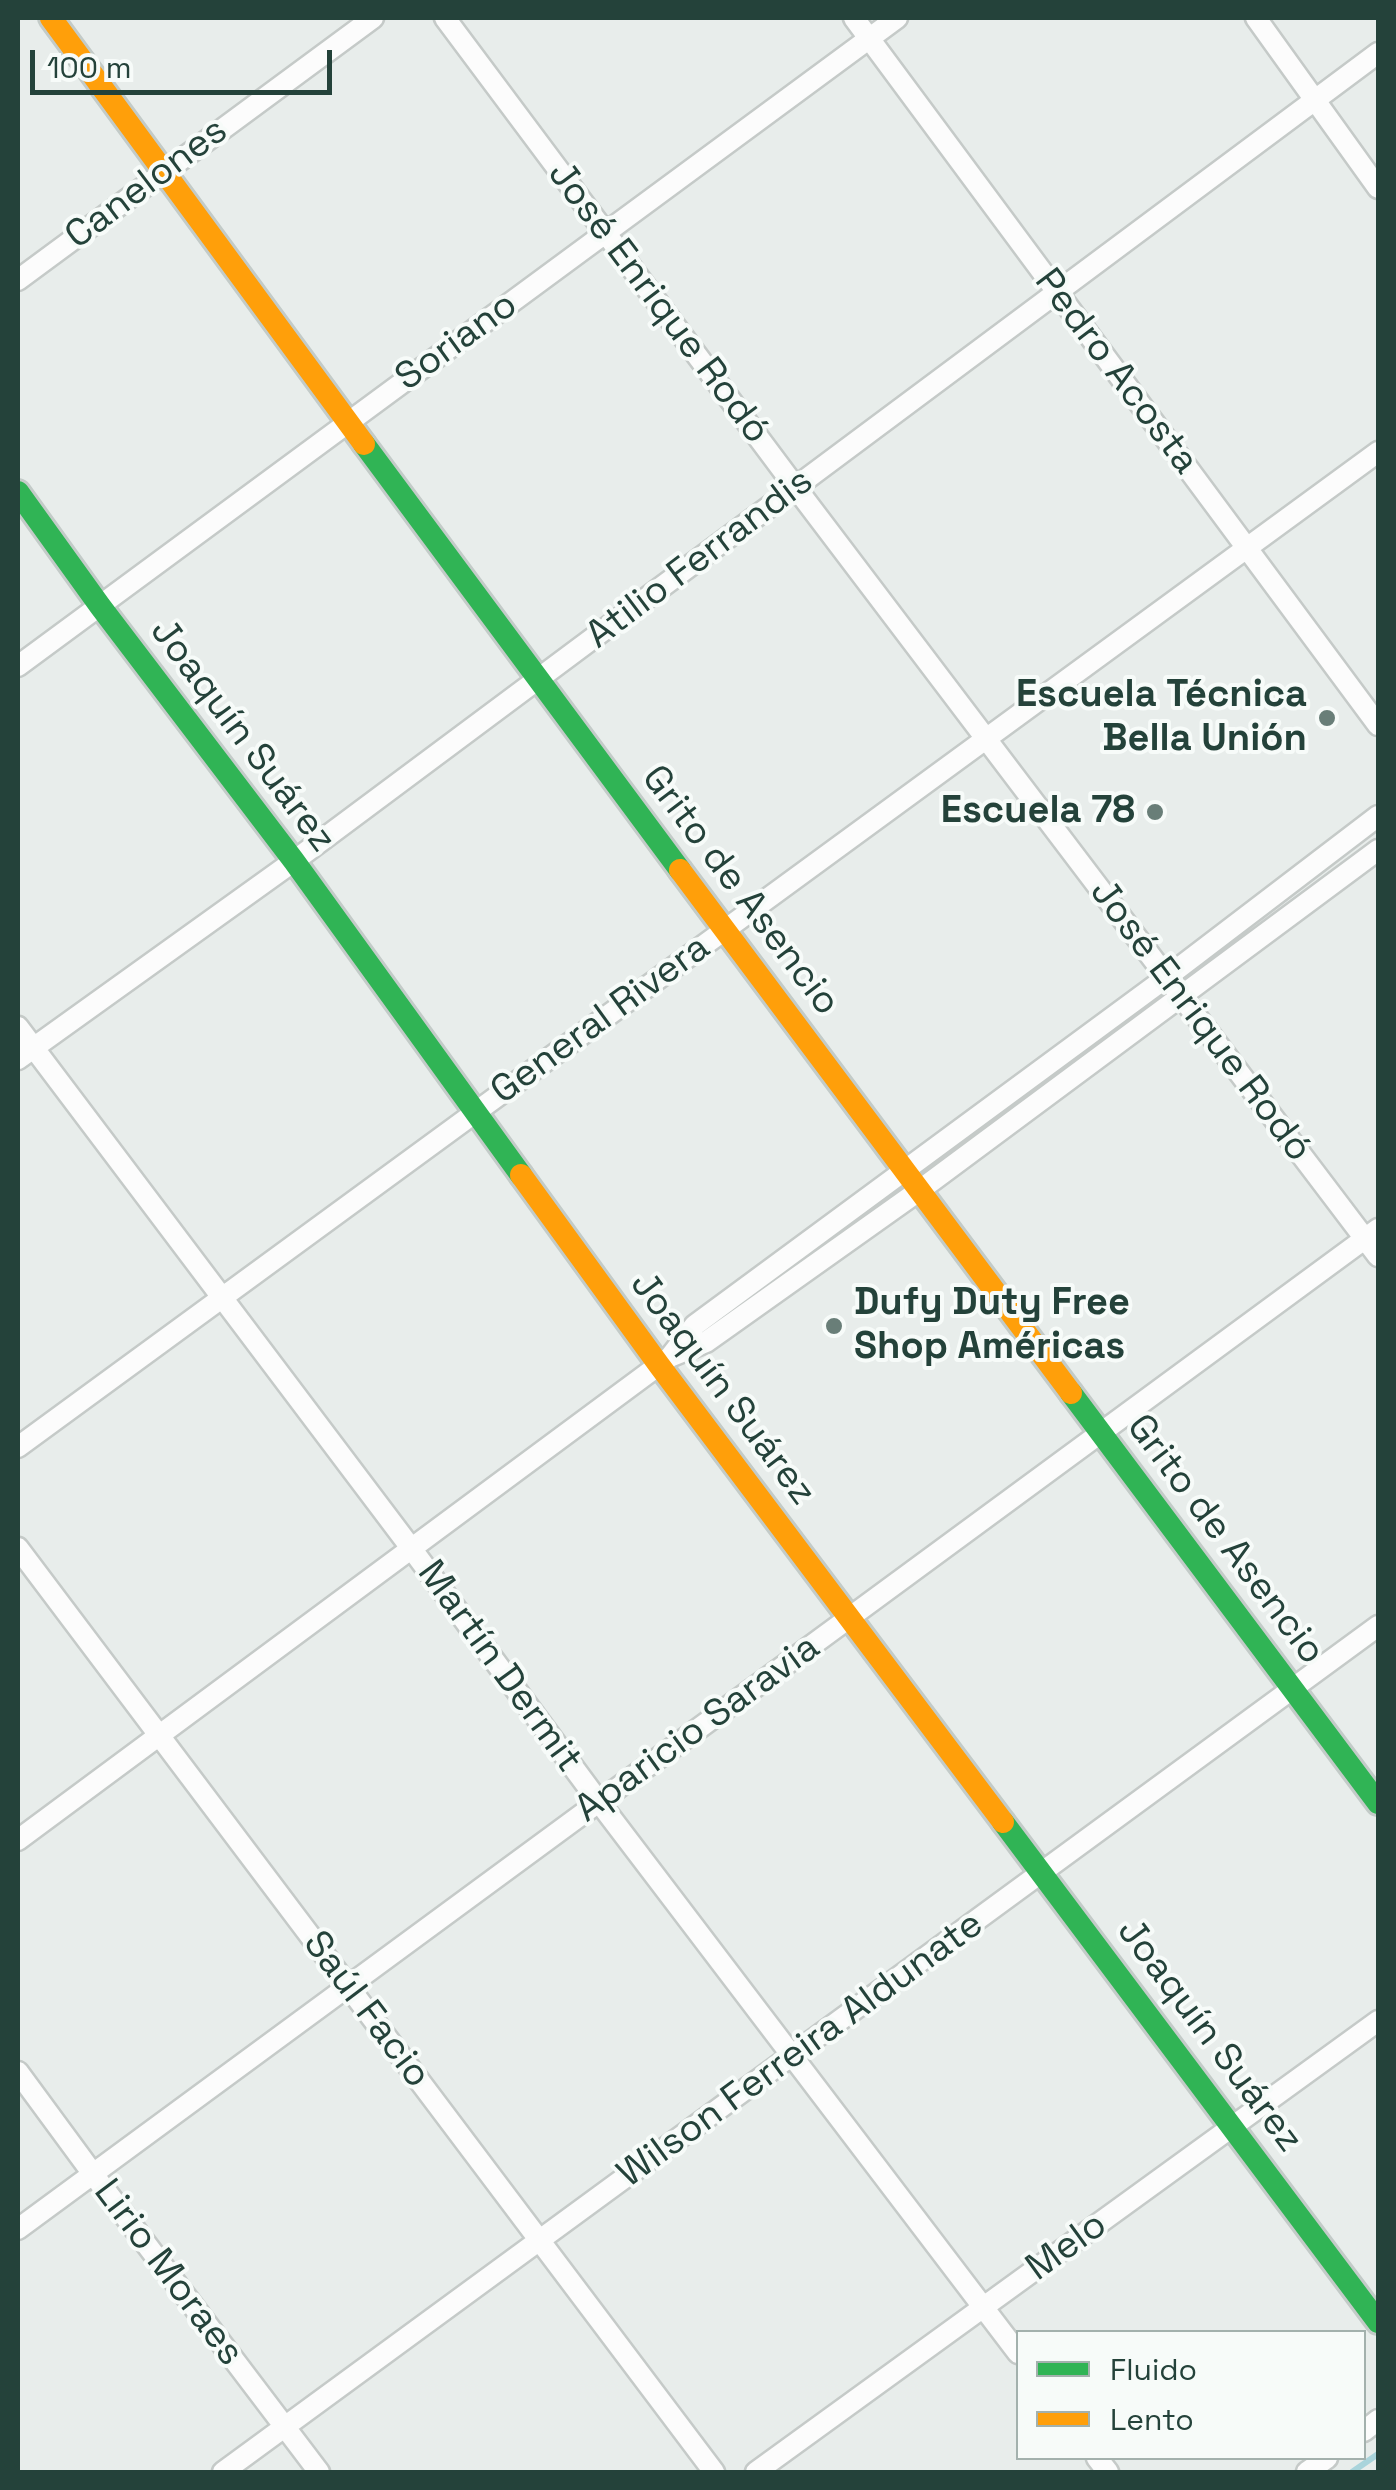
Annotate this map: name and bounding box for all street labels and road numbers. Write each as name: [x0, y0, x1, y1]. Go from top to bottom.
street label: Canelones: [57, 108, 237, 260]
street label: José Enrique Rodó: [537, 153, 779, 453]
street label: Pedro Acosta: [1024, 260, 1208, 484]
street label: Soriano: [387, 283, 527, 401]
street label: Atilio Ferrandis: [578, 459, 822, 659]
street label: Joaquín Suárez: [139, 610, 345, 862]
street label: Grito de Asencio: [631, 757, 849, 1025]
street label: José Enrique Rodó: [1079, 871, 1321, 1171]
street label: General Rivera: [483, 925, 719, 1115]
street label: Joaquín Suárez: [619, 1263, 825, 1515]
street label: Grito de Asencio: [1116, 1406, 1334, 1674]
street label: Martín Dermit: [407, 1552, 591, 1782]
street label: Aparicio Saravia: [567, 1625, 829, 1833]
street label: Wilson Ferreira Aldunate: [609, 1902, 993, 2198]
street label: Joaquín Suárez: [1106, 1910, 1312, 2162]
street label: Saúl Facio: [292, 1923, 440, 2097]
street label: Lirio Moraes: [83, 2171, 253, 2375]
street label: Melo: [1018, 2203, 1116, 2291]

